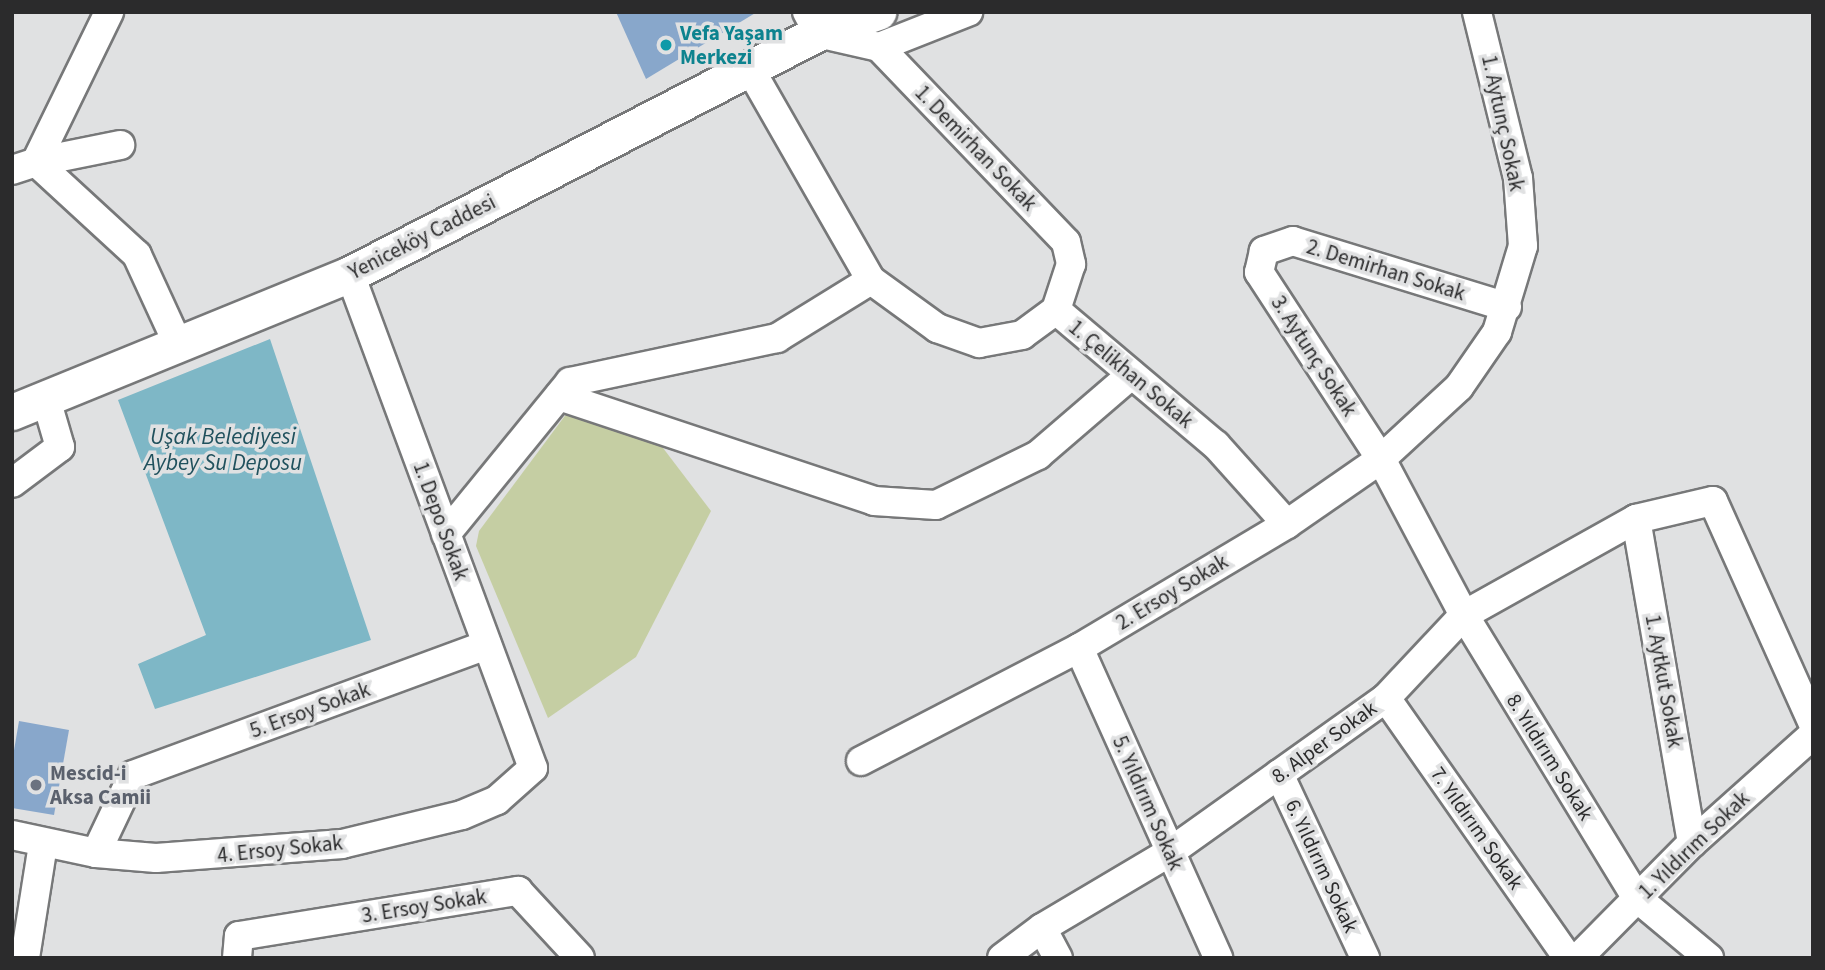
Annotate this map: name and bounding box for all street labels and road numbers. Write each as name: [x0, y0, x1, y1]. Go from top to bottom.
street label: 1. Aytunç Sokak: [1476, 53, 1530, 193]
street label: 1. Demirhan Sokak: [910, 80, 1042, 216]
street label: Yeniceköy Caddesi: [344, 189, 500, 285]
street label: 2. Demirhan Sokak: [1304, 234, 1468, 306]
street label: 3. Aytunç Sokak: [1266, 291, 1362, 421]
street label: 1. Çelikhan Sokak: [1064, 315, 1198, 433]
street label: 1. Depo Sokak: [408, 458, 474, 584]
street label: 2. Ersoy Sokak: [1112, 549, 1232, 635]
street label: 1. Aytkut Sokak: [1640, 613, 1688, 749]
street label: 5. Ersoy Sokak: [246, 677, 374, 743]
street label: 8. Yıldırım Sokak: [1501, 689, 1599, 825]
street label: 8. Alper Sokak: [1266, 695, 1382, 789]
street label: 5. Yıldırım Sokak: [1107, 732, 1189, 874]
street label: 7. Yıldırım Sokak: [1425, 762, 1529, 894]
street label: 1. Yıldırım Sokak: [1633, 786, 1755, 904]
street label: 6. Yıldırım Sokak: [1280, 795, 1364, 937]
street label: 4. Ersoy Sokak: [216, 830, 344, 868]
street label: 3. Ersoy Sokak: [360, 884, 488, 928]

